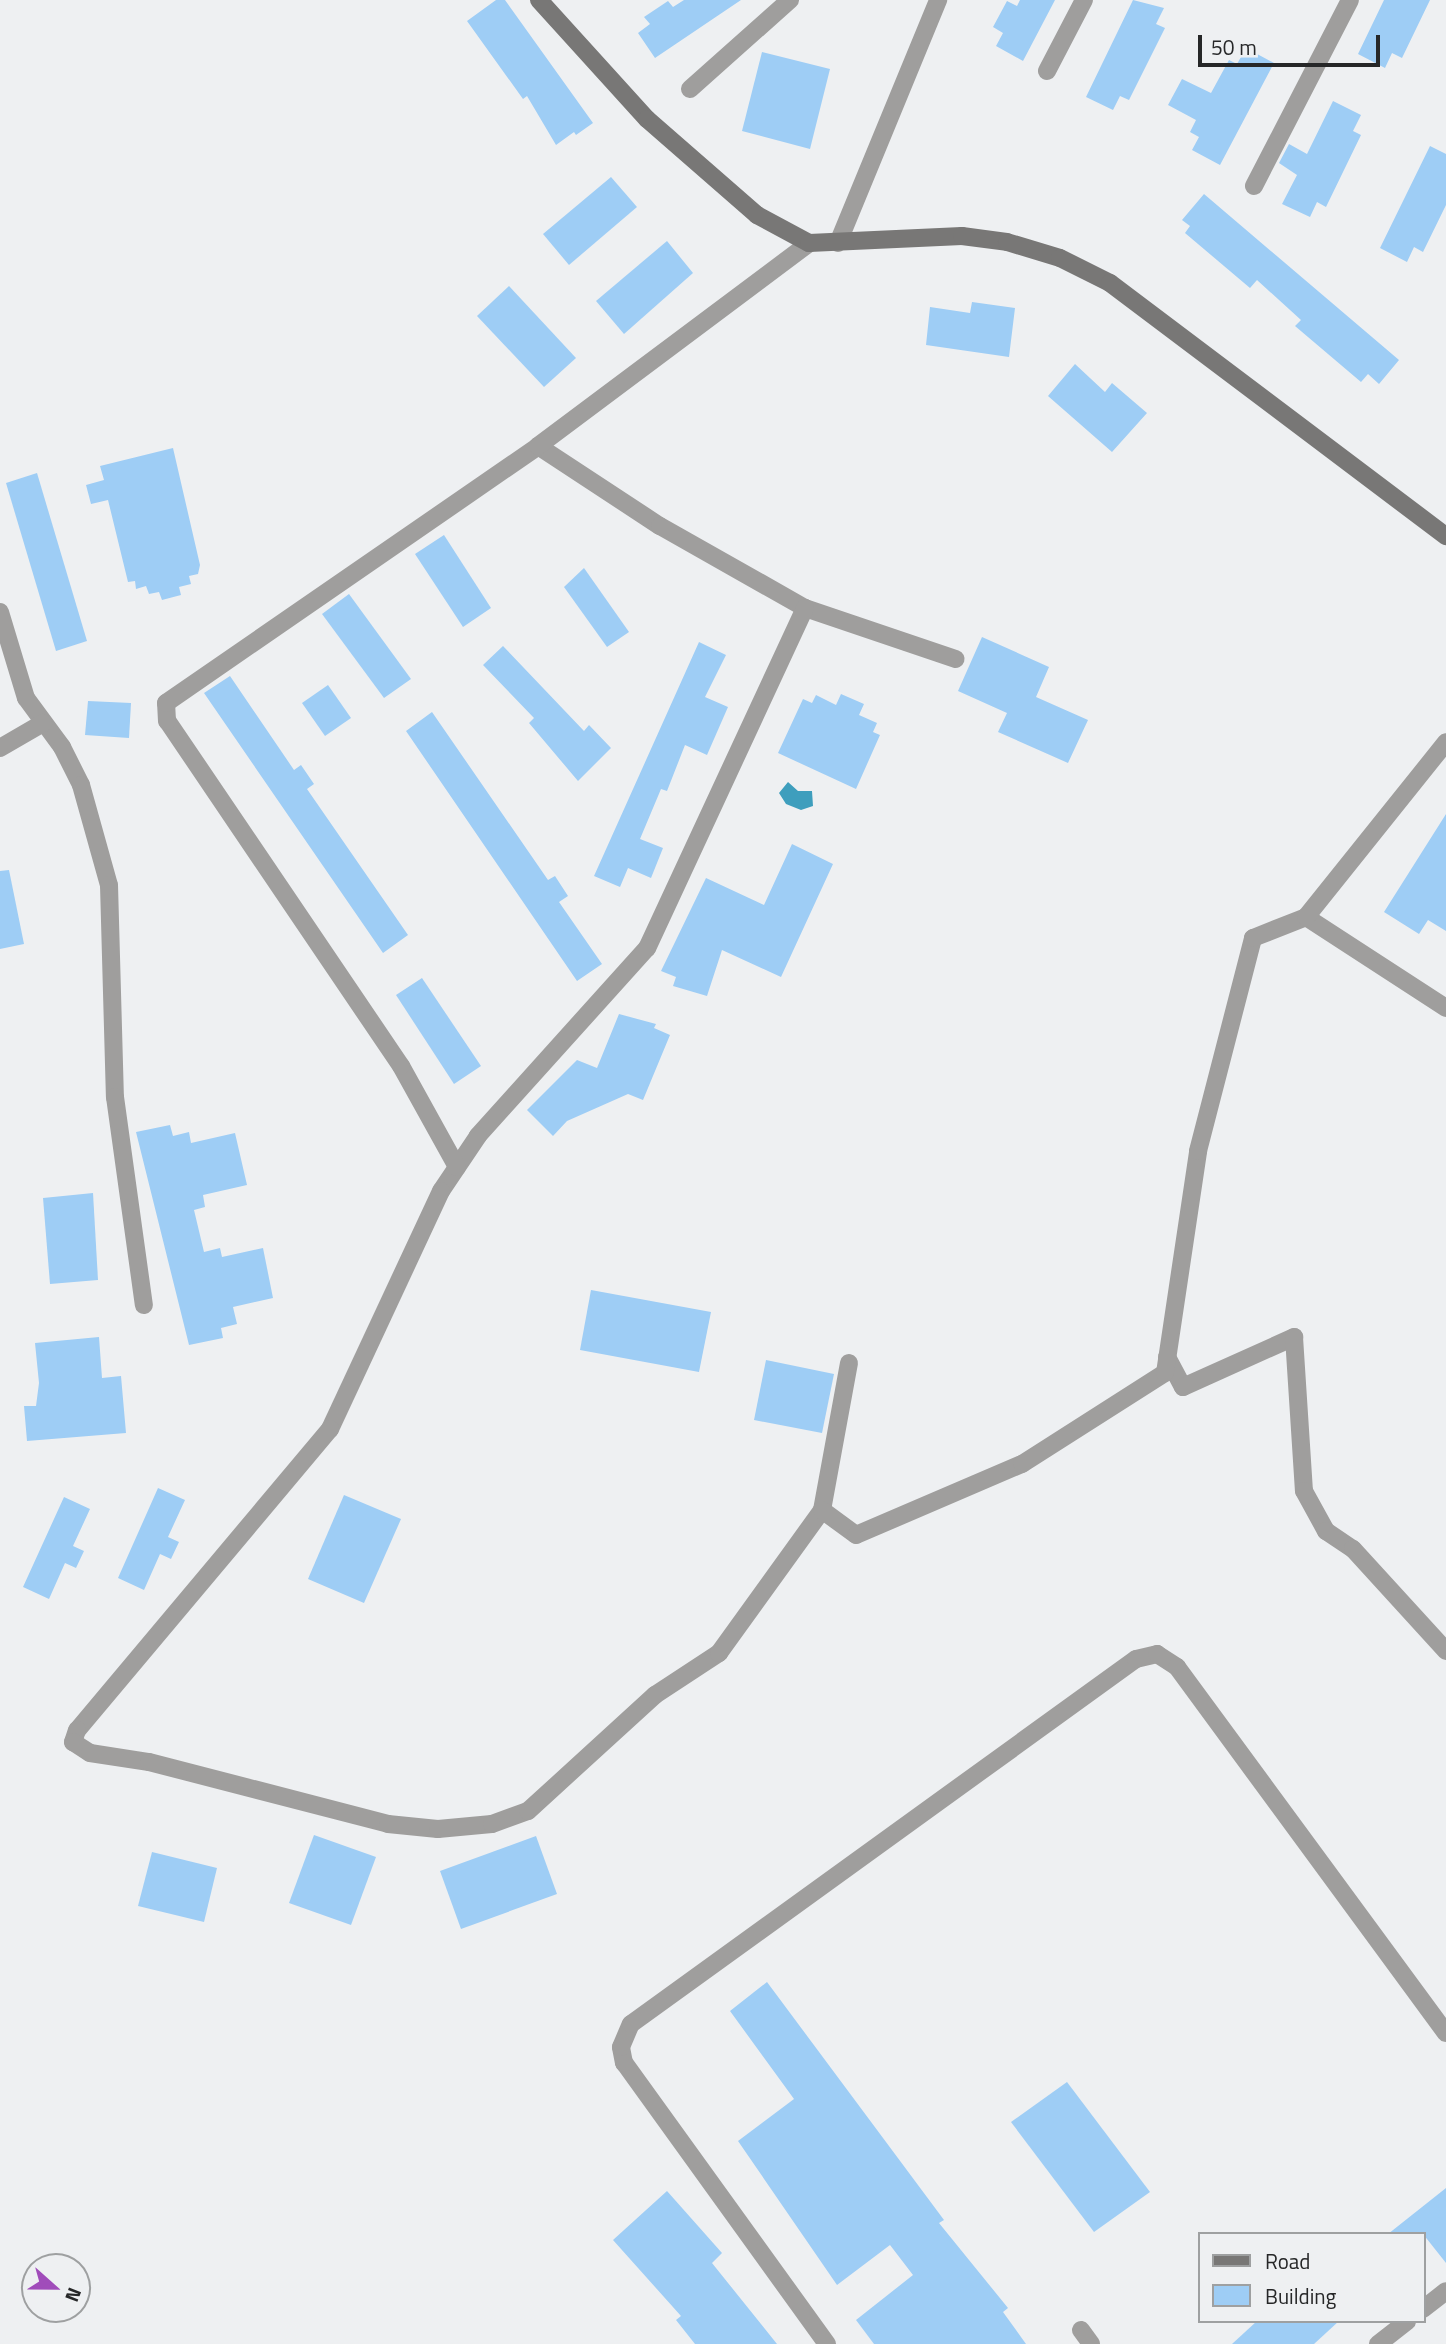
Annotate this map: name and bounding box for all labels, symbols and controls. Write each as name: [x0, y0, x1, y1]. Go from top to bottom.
scale bar: [1201, 21, 1383, 65]
text: 50 m: [1211, 31, 1257, 63]
legend: [1198, 2232, 1425, 2323]
text: Road: [1265, 2245, 1310, 2277]
north arrow: [21, 2253, 91, 2323]
text: Building: [1265, 2280, 1336, 2312]
text: N: [58, 2284, 90, 2306]

